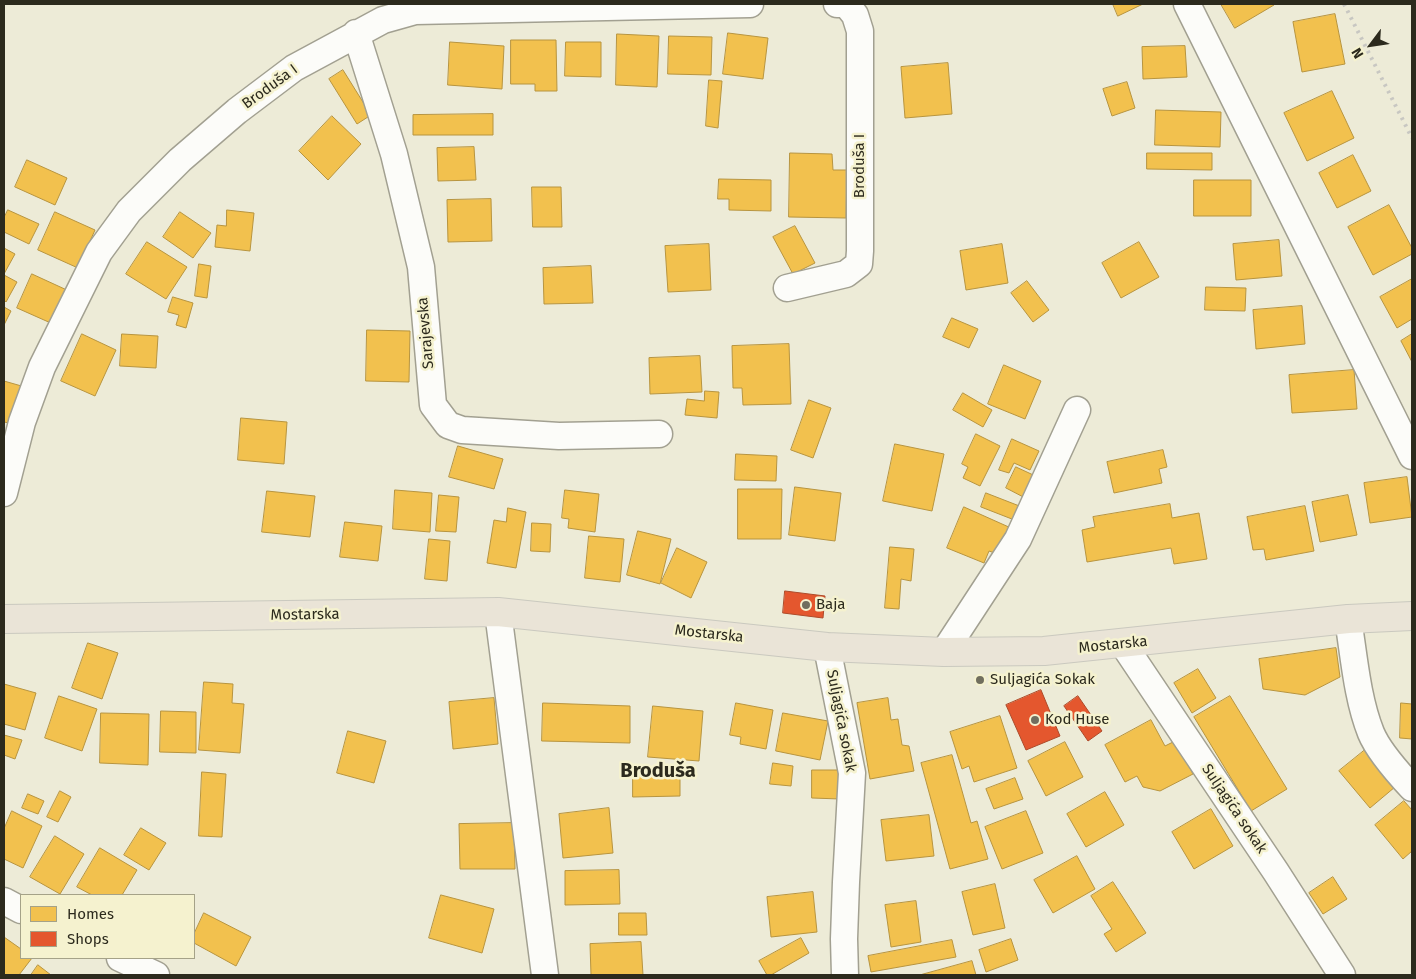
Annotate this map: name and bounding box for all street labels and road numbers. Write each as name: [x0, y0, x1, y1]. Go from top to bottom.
street label: Broduša I: [239, 61, 301, 113]
street label: Broduša I: [851, 134, 869, 198]
street label: Sarajevska: [414, 296, 438, 370]
street label: Mostarska: [270, 605, 340, 625]
street label: Mostarska: [674, 621, 744, 647]
street label: Mostarska: [1078, 632, 1148, 658]
street label: Suljagića sokak: [822, 668, 860, 774]
street label: Suljagića sokak: [1198, 761, 1270, 857]

